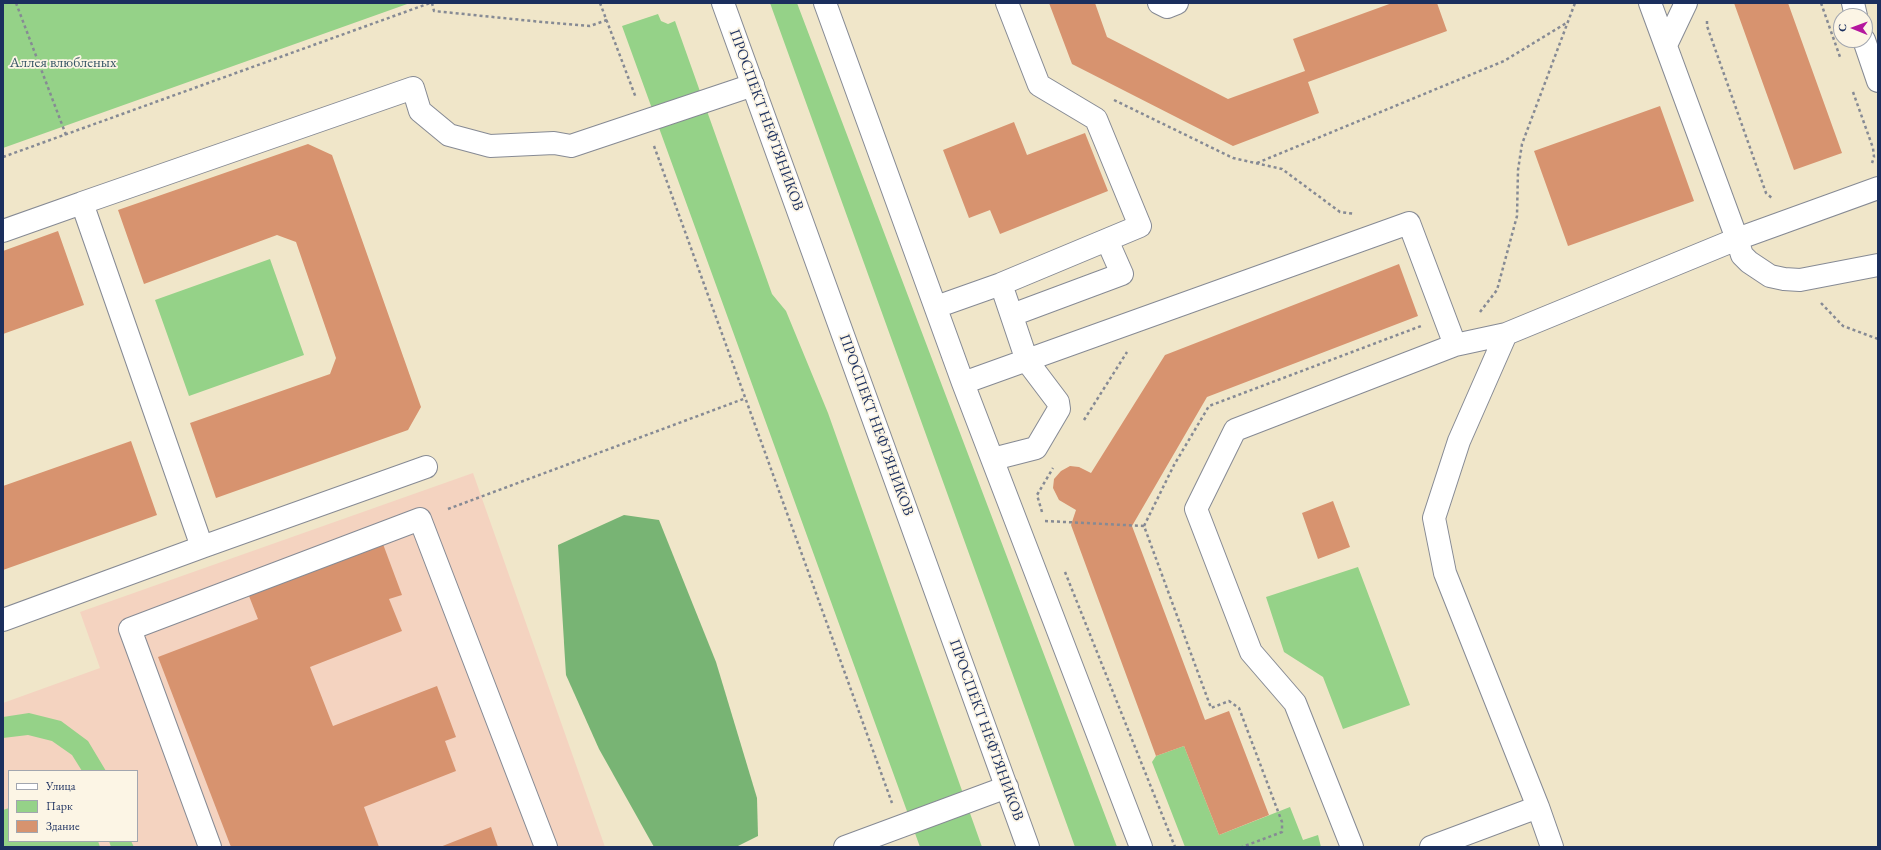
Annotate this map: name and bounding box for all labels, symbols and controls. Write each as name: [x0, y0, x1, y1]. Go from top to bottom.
north arrow: [1833, 8, 1873, 48]
text: С: [1835, 24, 1849, 32]
street label: ПРОСПЕКТ НЕФТЯНИКОВ: [725, 27, 807, 213]
park label: Аллея влюбленых: [10, 54, 116, 72]
street label: ПРОСПЕКТ НЕФТЯНИКОВ: [835, 332, 917, 518]
street label: ПРОСПЕКТ НЕФТЯНИКОВ: [945, 637, 1027, 823]
legend: [8, 770, 138, 842]
text: Улица: [46, 778, 76, 794]
text: Парк: [46, 798, 73, 814]
text: Здание: [46, 818, 80, 834]

